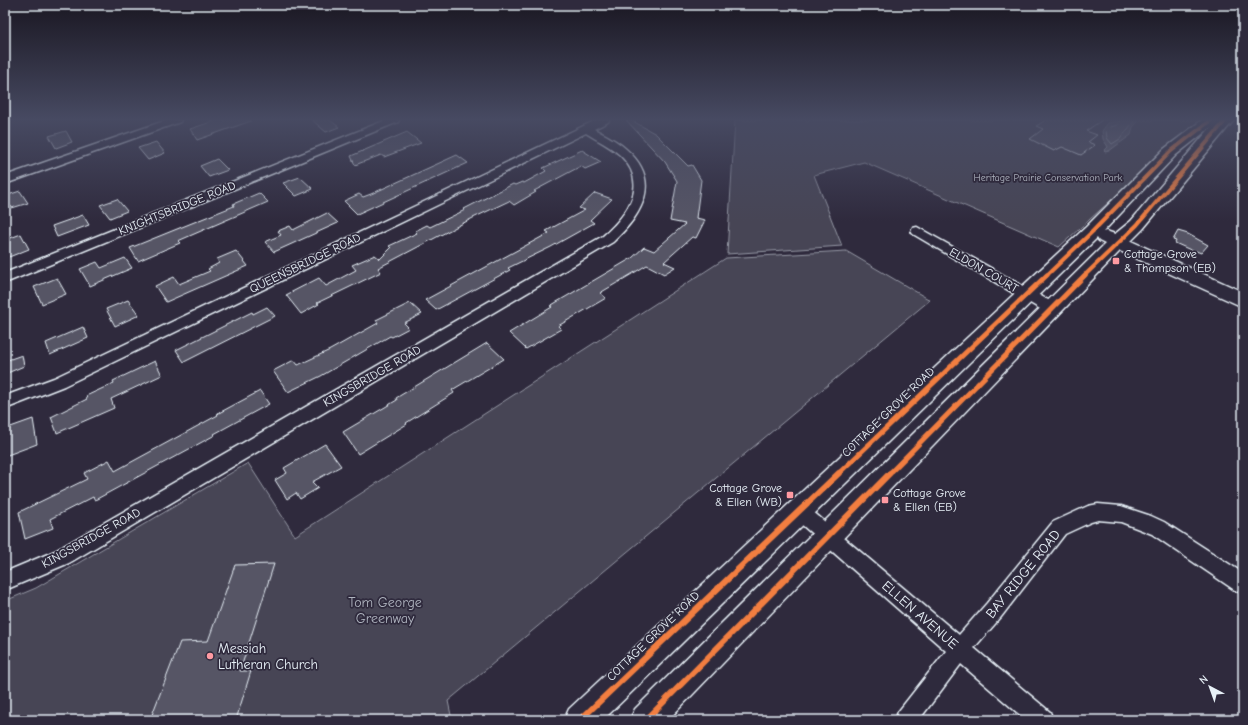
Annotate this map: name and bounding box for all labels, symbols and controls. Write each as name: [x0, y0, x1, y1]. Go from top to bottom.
park label: Heritage Prairie Conservation Park: [974, 172, 1123, 184]
street label: KNIGHTSBRIDGE ROAD: [116, 178, 238, 238]
street label: QUEENSBRIDGE ROAD: [247, 230, 363, 296]
street label: ELDON COURT: [947, 245, 1022, 296]
place label: Cottage Grove & Thompson (EB): [1124, 247, 1216, 275]
marker: Cottage Grove & Thompson (EB): [1111, 256, 1121, 266]
street label: KINGSBRIDGE ROAD: [321, 342, 423, 410]
street label: COTTAGE GROVE ROAD: [839, 364, 937, 460]
place label: Cottage Grove & Ellen (WB): [709, 481, 782, 509]
place label: Cottage Grove & Ellen (EB): [893, 486, 966, 514]
marker: Cottage Grove & Ellen (WB): [785, 490, 795, 500]
marker: Cottage Grove & Ellen (EB): [880, 495, 890, 505]
street label: KINGSBRIDGE ROAD: [39, 505, 143, 571]
street label: BAY RIDGE ROAD: [982, 526, 1064, 622]
street label: ELLEN AVENUE: [878, 577, 962, 653]
street label: COTTAGE GROVE ROAD: [604, 588, 702, 684]
park label: Tom George Greenway: [348, 594, 422, 627]
place label: Messiah Lutheran Church: [218, 640, 318, 673]
marker: Messiah Lutheran Church: [205, 651, 215, 661]
north arrow: [1190, 667, 1230, 707]
text: N: [1197, 673, 1211, 687]

